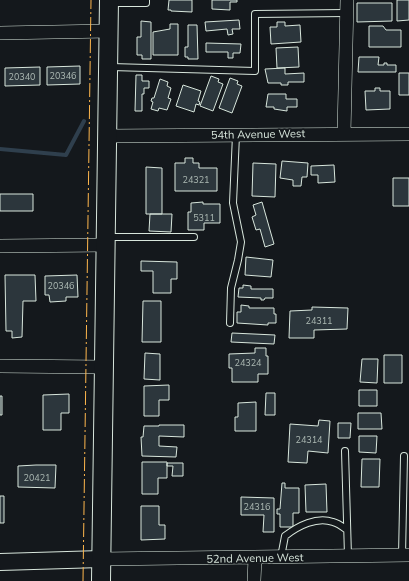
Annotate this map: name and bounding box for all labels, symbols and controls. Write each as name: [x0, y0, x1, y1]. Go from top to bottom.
house number: 20346: [49, 70, 77, 81]
house number: 20340: [8, 71, 36, 82]
street label: 54th Avenue West: [211, 126, 305, 142]
house number: 24321: [182, 174, 210, 185]
house number: 5311: [193, 212, 215, 223]
house number: 20346: [47, 280, 75, 291]
house number: 24311: [305, 315, 333, 326]
house number: 24324: [234, 357, 262, 368]
house number: 24314: [295, 434, 323, 445]
house number: 20421: [23, 472, 51, 483]
house number: 24316: [243, 501, 271, 512]
street label: 52nd Avenue West: [206, 550, 304, 566]

